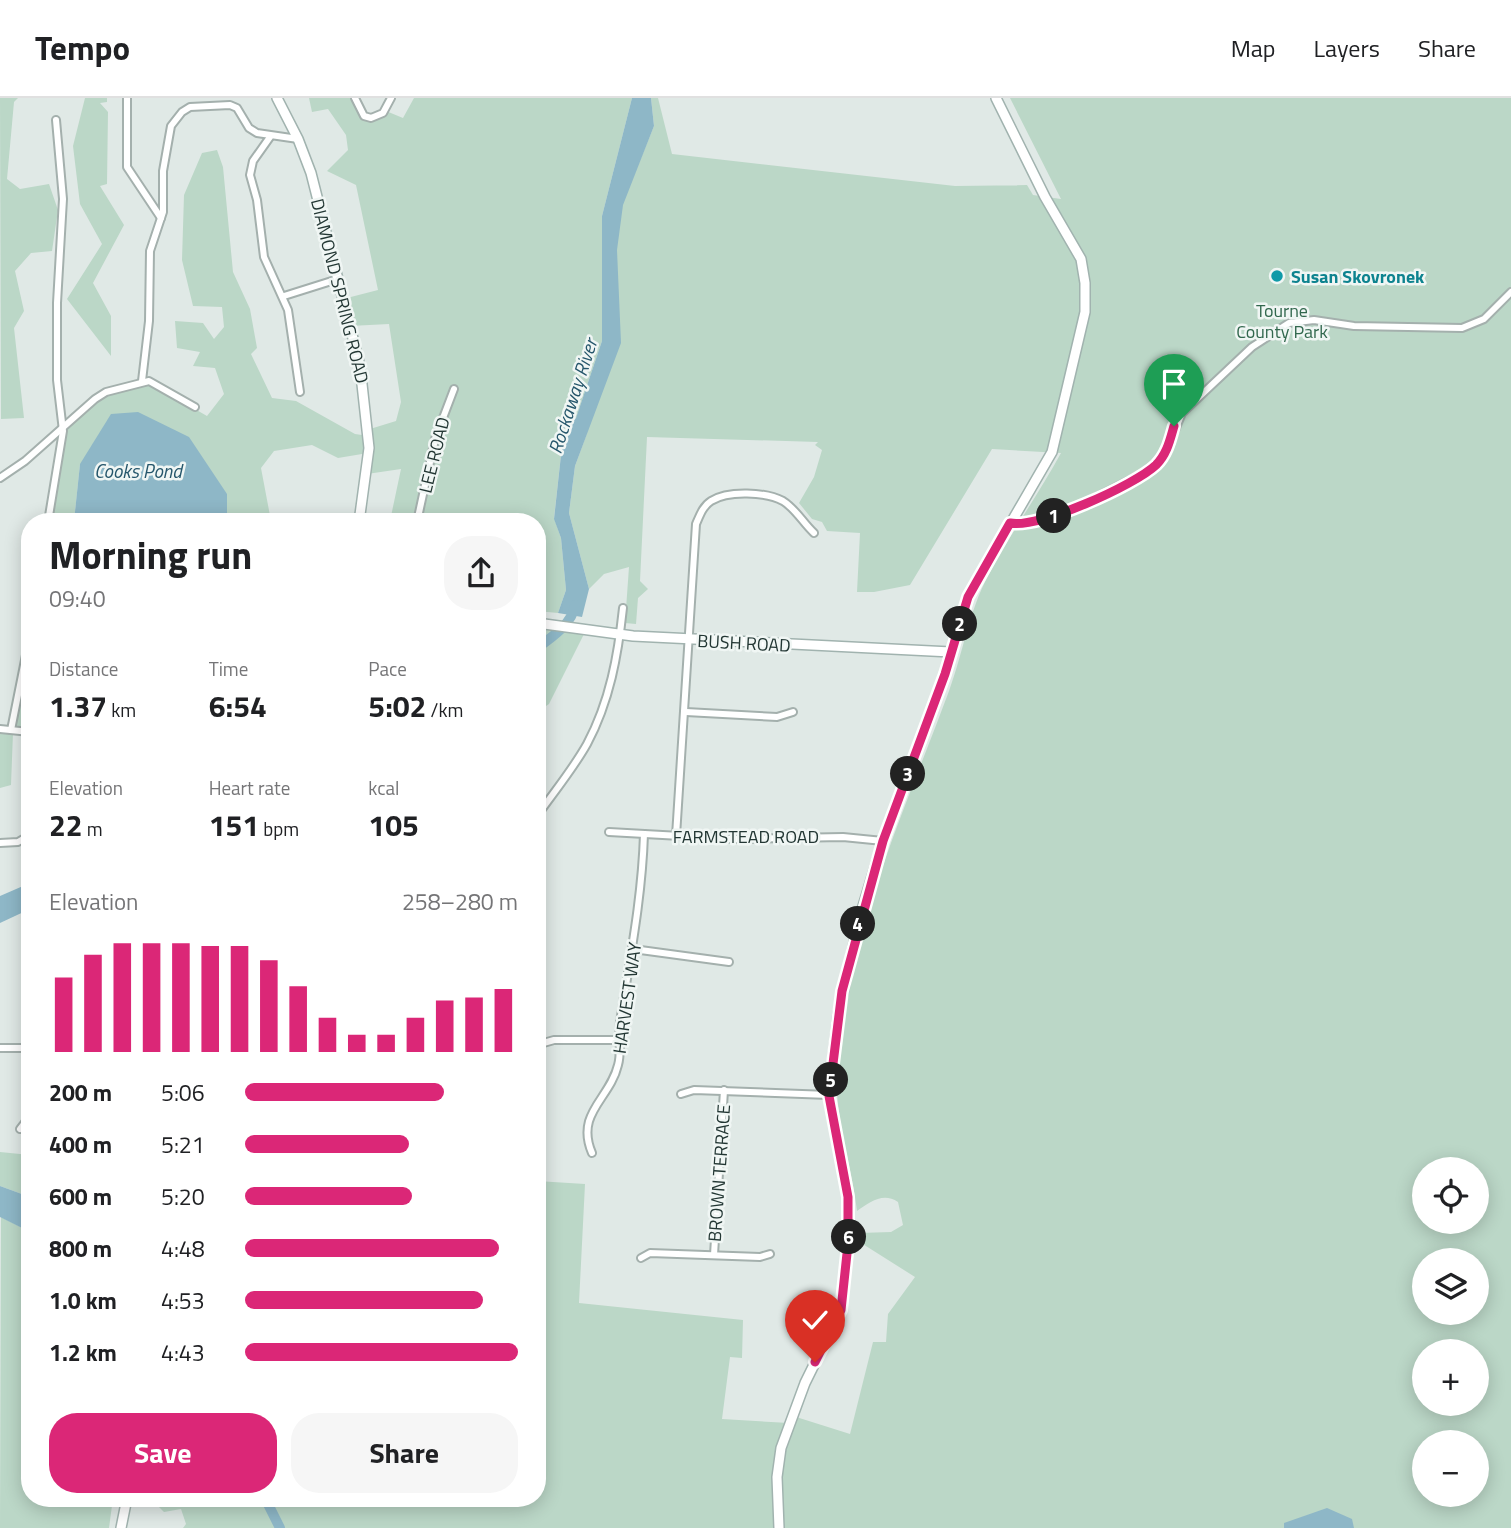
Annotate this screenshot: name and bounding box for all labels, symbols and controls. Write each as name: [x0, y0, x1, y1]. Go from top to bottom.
text: Tempo: [35, 23, 130, 73]
text: Map: [1231, 30, 1276, 66]
text: Layers: [1314, 30, 1380, 66]
text: Share: [1418, 30, 1476, 66]
street label: DIAMOND SPRING ROAD: [304, 196, 376, 386]
place label: Susan Skovronek: [1291, 263, 1425, 290]
marker: Susan Skovronek: [1269, 268, 1285, 284]
park label: Tourne County Park: [1236, 297, 1328, 345]
water label: Rockaway River: [540, 333, 605, 457]
pin: [1144, 354, 1204, 426]
icon: arrive: [1155, 365, 1193, 403]
street label: LEE ROAD: [412, 414, 456, 496]
water label: Cooks Pond: [94, 456, 184, 485]
pin: 1: [1036, 498, 1072, 534]
text: 1: [1048, 501, 1059, 530]
text: Morning run: [49, 526, 252, 584]
button: share: [444, 536, 518, 610]
text: 09:40: [49, 581, 106, 616]
pin: 2: [942, 606, 978, 642]
text: 2: [954, 609, 965, 638]
street label: BUSH ROAD: [697, 627, 791, 659]
text: Distance: [49, 654, 118, 683]
text: Time: [209, 654, 248, 683]
text: Pace: [368, 654, 407, 683]
text: 1.37: [49, 683, 107, 729]
text: 6:54: [209, 683, 267, 729]
text: 5:02: [368, 683, 426, 729]
text: km: [107, 695, 136, 724]
text: /km: [426, 695, 463, 724]
pin: 3: [890, 756, 926, 792]
text: 3: [902, 759, 913, 788]
text: Elevation: [49, 773, 123, 802]
text: Heart rate: [209, 773, 290, 802]
text: kcal: [368, 773, 399, 802]
text: 22: [49, 802, 83, 848]
text: 151: [209, 802, 259, 848]
text: 105: [368, 802, 419, 848]
text: m: [83, 814, 103, 843]
text: bpm: [259, 814, 299, 843]
street label: FARMSTEAD ROAD: [673, 823, 819, 850]
text: Elevation: [49, 884, 138, 919]
text: 258–280 m: [402, 884, 518, 919]
pin: 4: [840, 906, 876, 942]
text: 4: [852, 909, 863, 938]
street label: HARVEST WAY: [606, 940, 648, 1056]
pin: 5: [814, 1062, 848, 1098]
text: 5: [825, 1065, 836, 1094]
text: 200 m: [49, 1075, 112, 1110]
text: 5:06: [161, 1075, 205, 1110]
street label: BROWN TERRACE: [701, 1103, 737, 1243]
text: 400 m: [49, 1127, 112, 1162]
text: 5:21: [161, 1127, 205, 1162]
map controls: [1412, 1157, 1489, 1507]
button: locate: [1412, 1157, 1489, 1234]
text: 600 m: [49, 1179, 112, 1214]
text: 5:20: [161, 1179, 205, 1214]
pin: 6: [832, 1220, 866, 1254]
text: 6: [843, 1222, 854, 1251]
text: 800 m: [49, 1231, 112, 1266]
text: 4:48: [161, 1231, 205, 1266]
button: layers: [1412, 1248, 1489, 1325]
text: 1.0 km: [49, 1283, 117, 1318]
text: 4:53: [161, 1283, 205, 1318]
pin: [785, 1290, 845, 1362]
icon: check: [796, 1301, 834, 1339]
text: 1.2 km: [49, 1335, 117, 1370]
text: 4:43: [161, 1335, 205, 1370]
button: +: [1412, 1339, 1489, 1416]
button: Save: [49, 1413, 277, 1493]
button: Share: [291, 1413, 518, 1493]
button: −: [1412, 1430, 1489, 1507]

